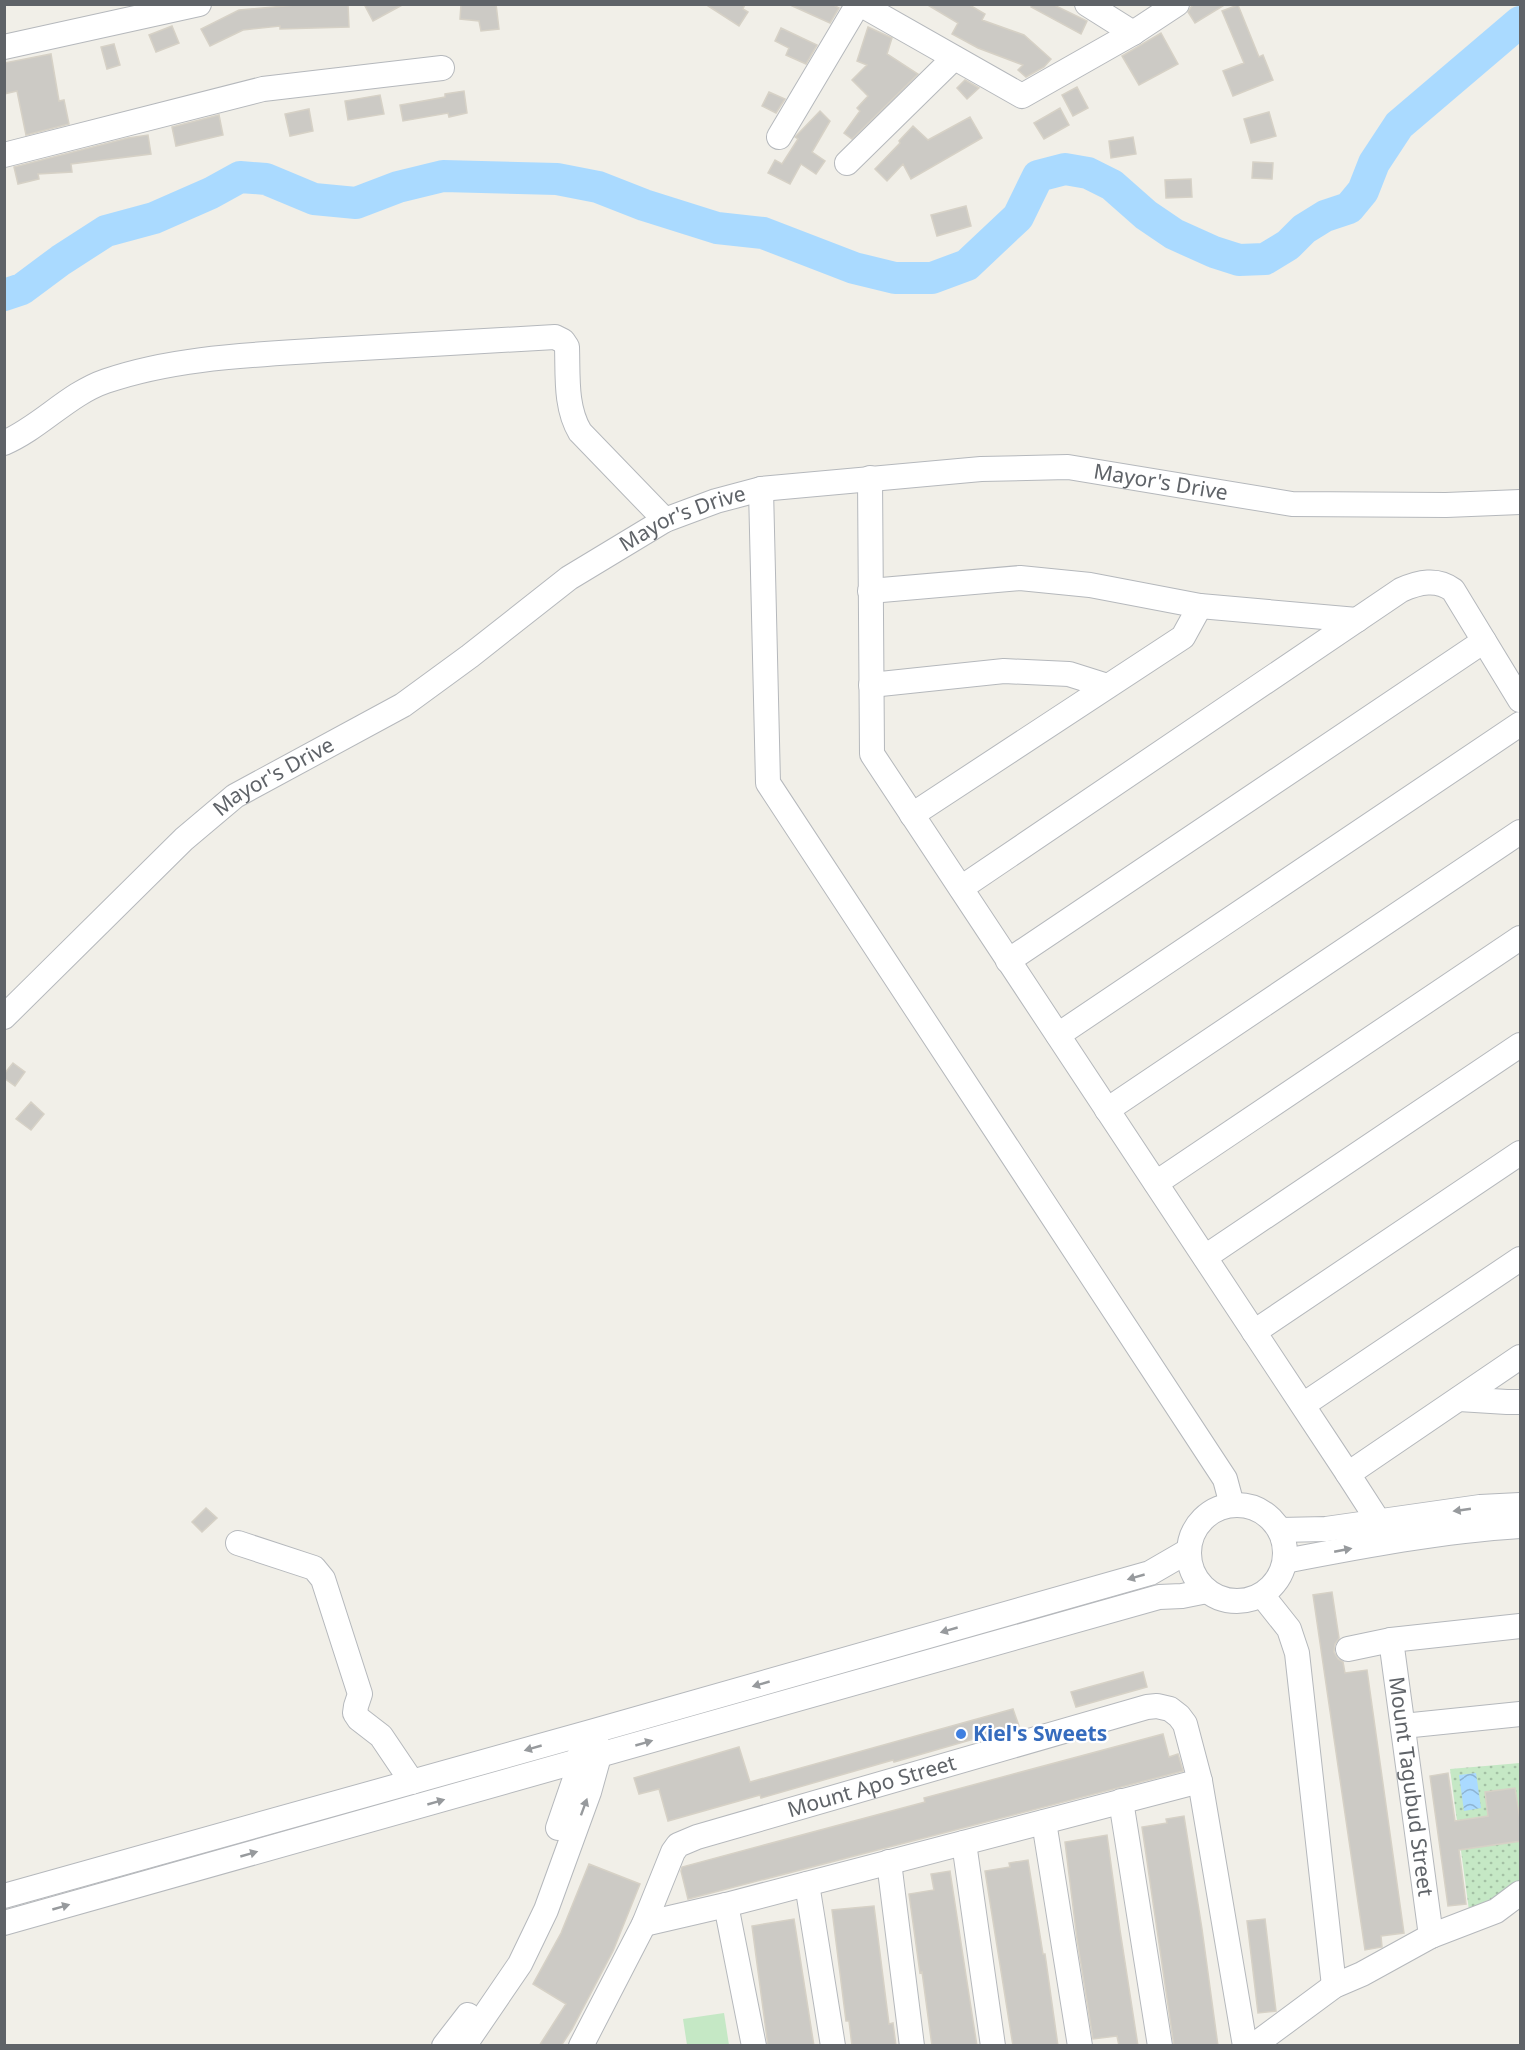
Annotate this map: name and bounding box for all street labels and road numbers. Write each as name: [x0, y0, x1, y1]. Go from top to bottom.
street label: Mayor's Drive: [1092, 456, 1230, 506]
street label: Mayor's Drive: [614, 479, 748, 557]
street label: Mayor's Drive: [207, 730, 339, 822]
street label: Mount Tagubud Street: [1383, 1675, 1441, 1899]
street label: Mount Apo Street: [784, 1748, 959, 1823]

